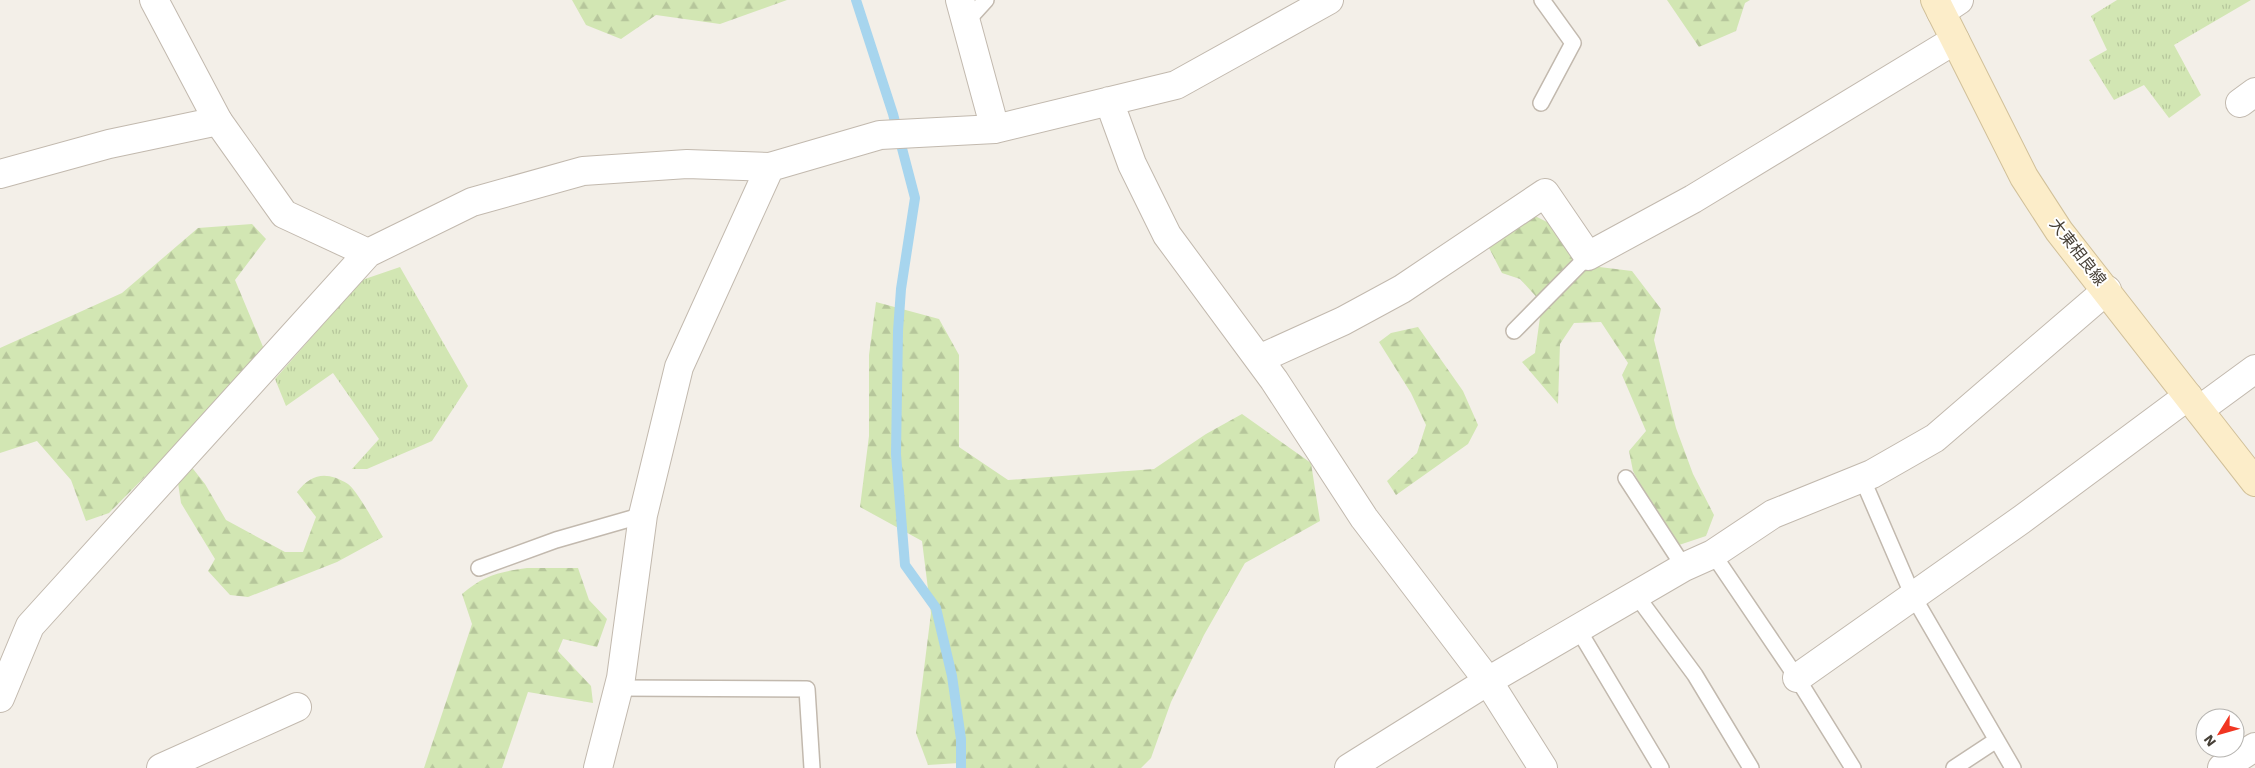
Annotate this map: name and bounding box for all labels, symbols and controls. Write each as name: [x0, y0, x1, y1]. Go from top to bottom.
street label: 大東相良線: [2046, 215, 2110, 289]
north arrow: [2195, 708, 2245, 758]
text: N: [2200, 732, 2219, 750]

